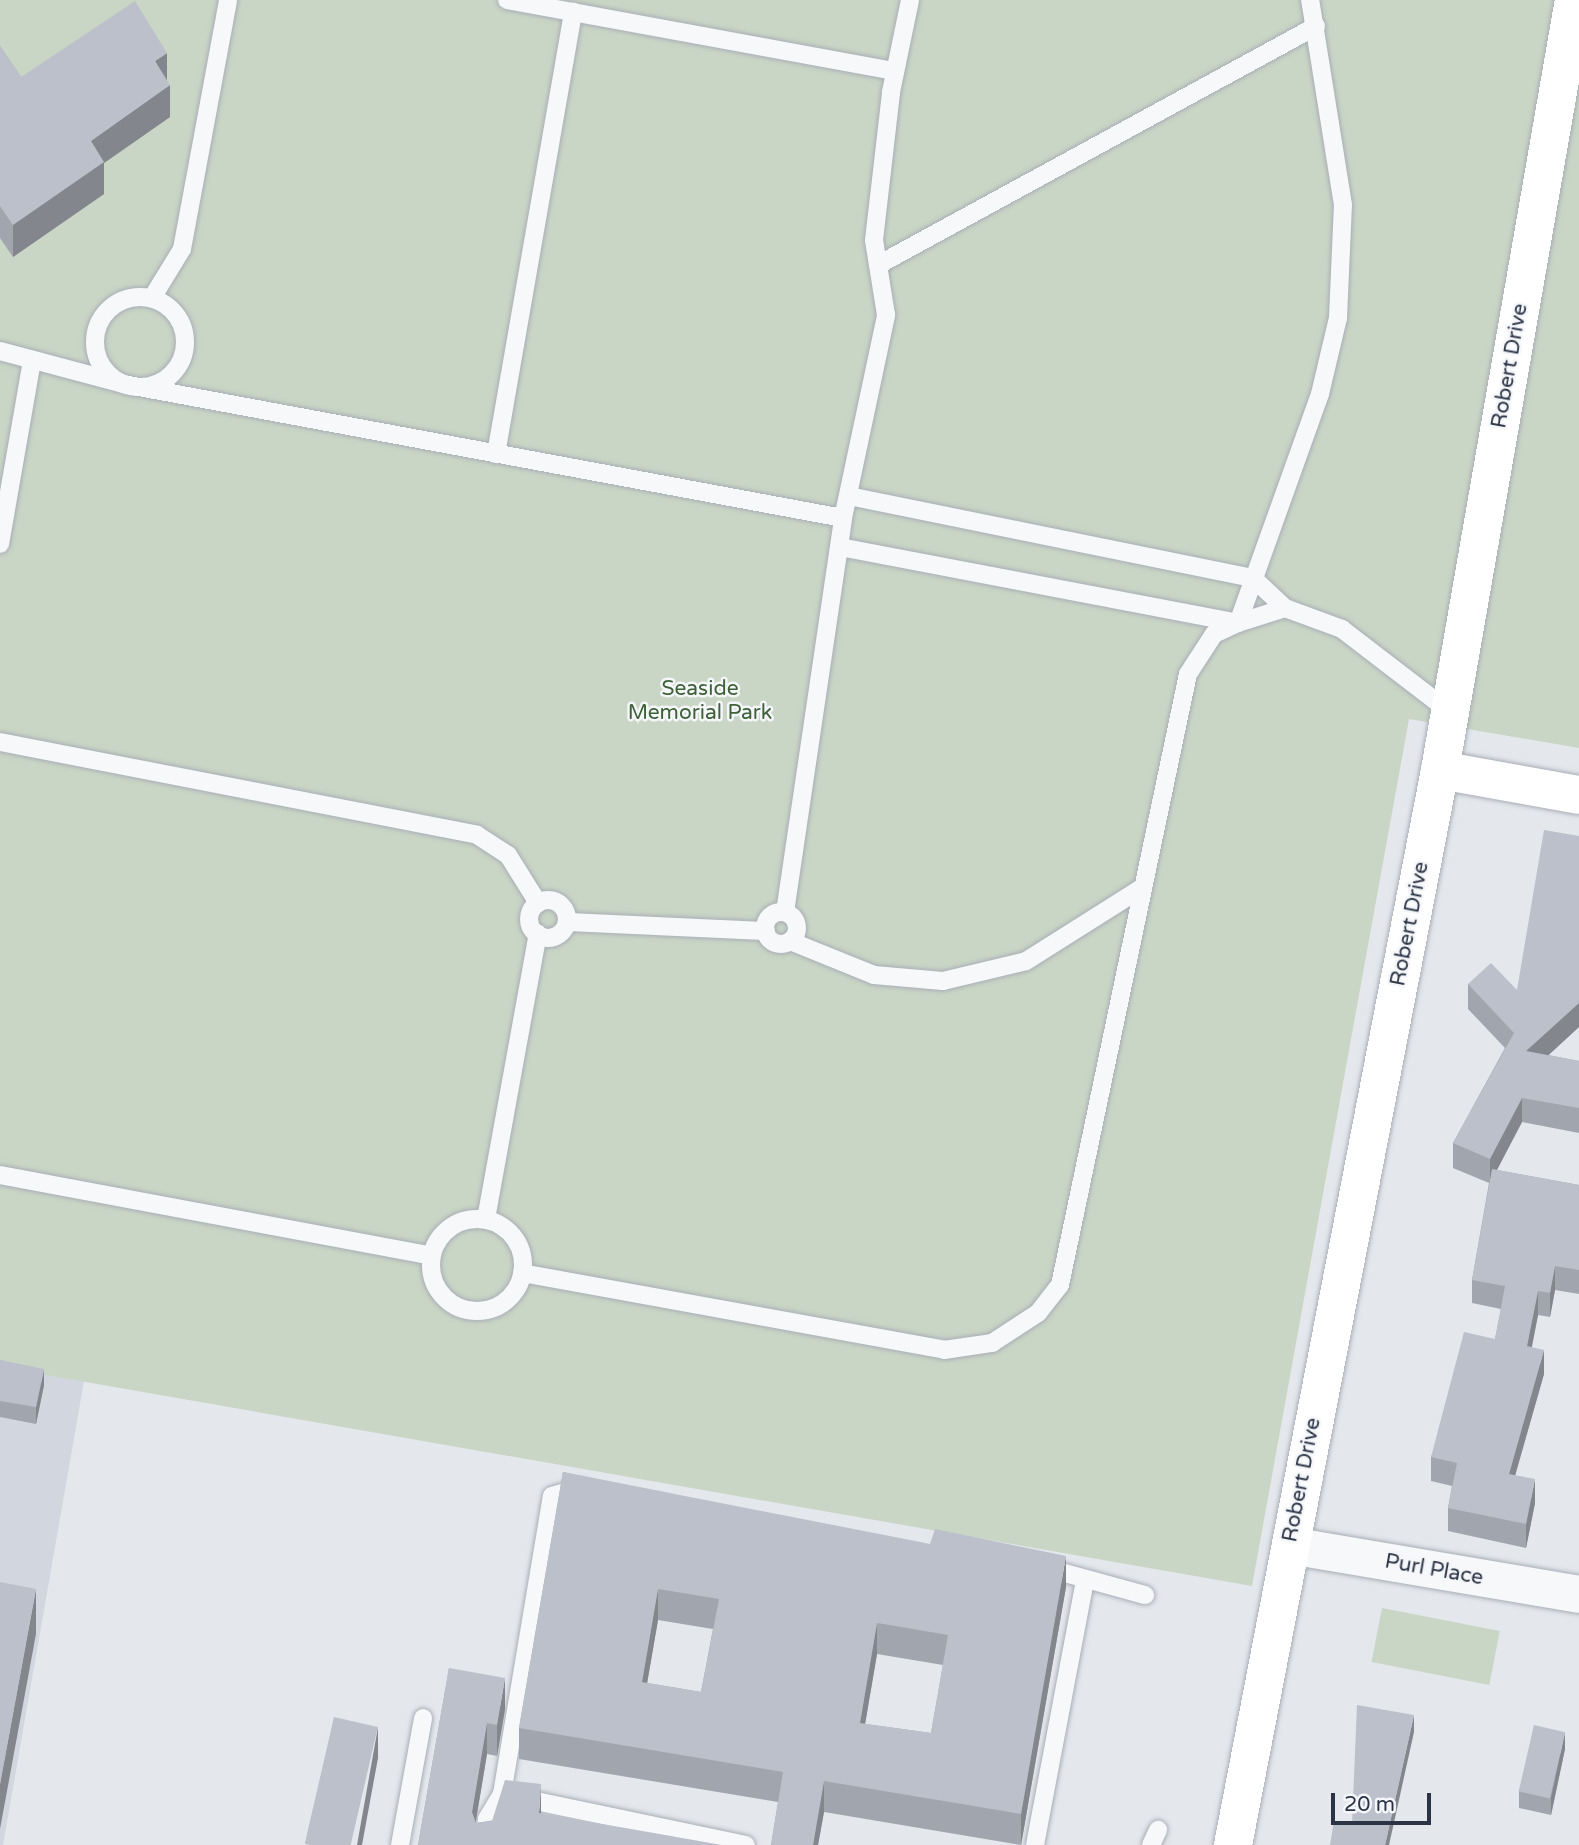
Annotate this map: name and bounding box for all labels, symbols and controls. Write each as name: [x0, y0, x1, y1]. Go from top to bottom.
street label: Robert Drive: [1487, 302, 1533, 430]
park label: Seaside Memorial Park: [628, 676, 772, 726]
street label: Robert Drive: [1386, 860, 1434, 988]
street label: Robert Drive: [1278, 1416, 1326, 1544]
street label: Purl Place: [1383, 1549, 1485, 1591]
scale bar: [1334, 1778, 1434, 1822]
text: 20 m: [1344, 1792, 1395, 1817]

